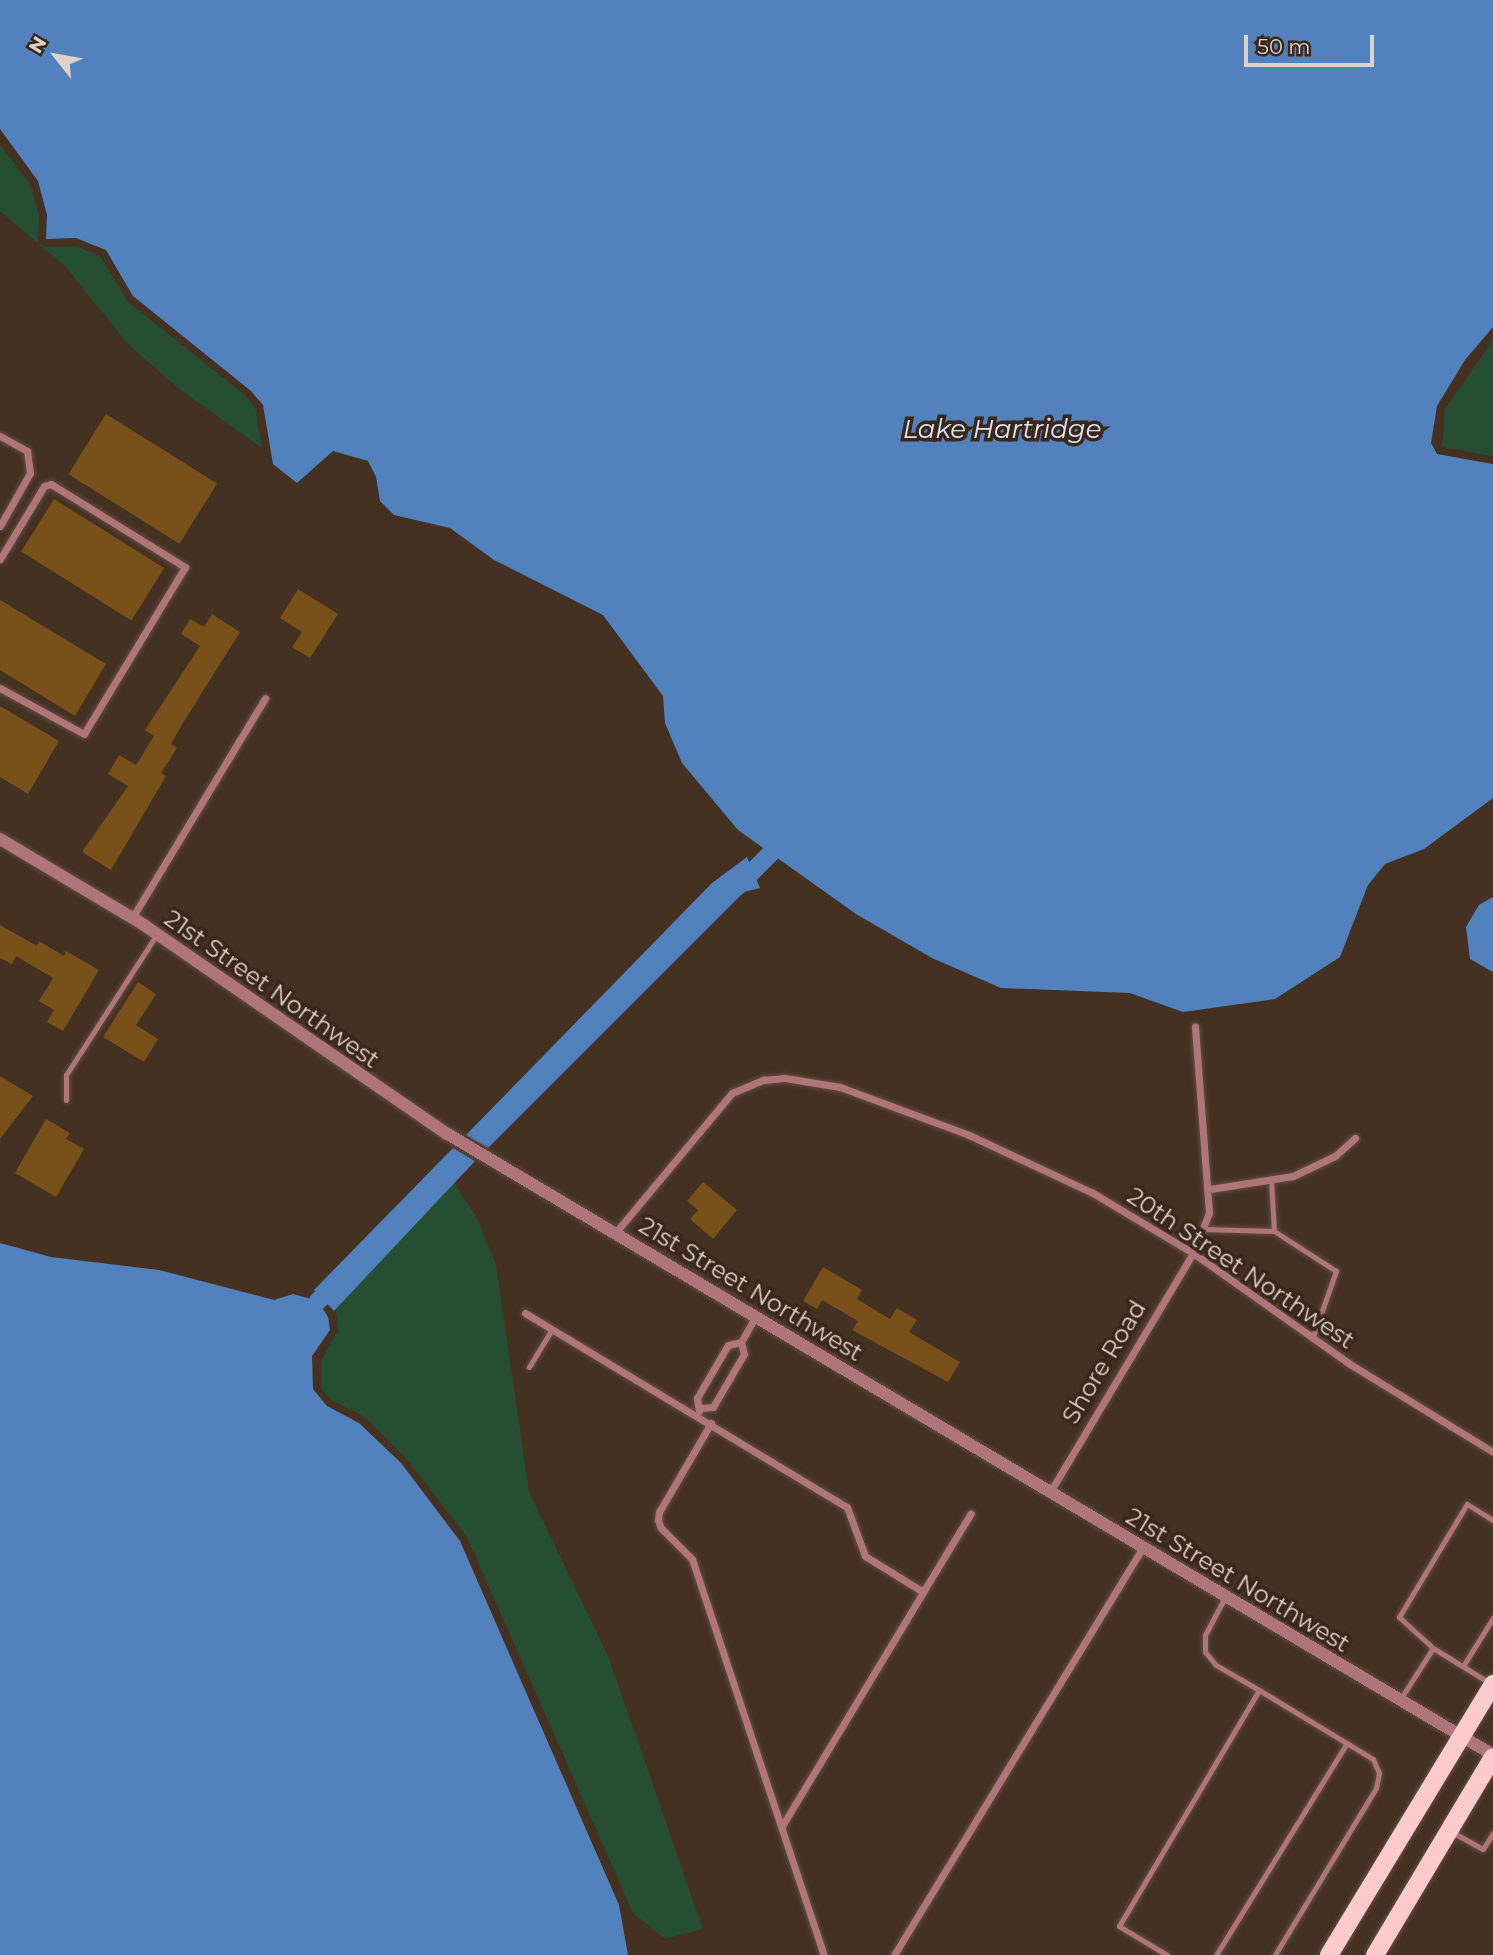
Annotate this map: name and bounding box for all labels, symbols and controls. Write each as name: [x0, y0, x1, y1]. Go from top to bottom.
north arrow: [21, 21, 91, 91]
scale bar: [1248, 21, 1378, 65]
text: N: [24, 32, 51, 57]
text: 50 m: [1257, 34, 1311, 59]
water label: Lake Hartridge: [903, 414, 1101, 446]
street label: 21st Street Northwest: [159, 904, 385, 1074]
street label: 20th Street Northwest: [1122, 1181, 1360, 1355]
street label: 21st Street Northwest: [634, 1211, 868, 1367]
street label: Shore Road: [1056, 1295, 1152, 1429]
street label: 21st Street Northwest: [1121, 1502, 1355, 1658]

